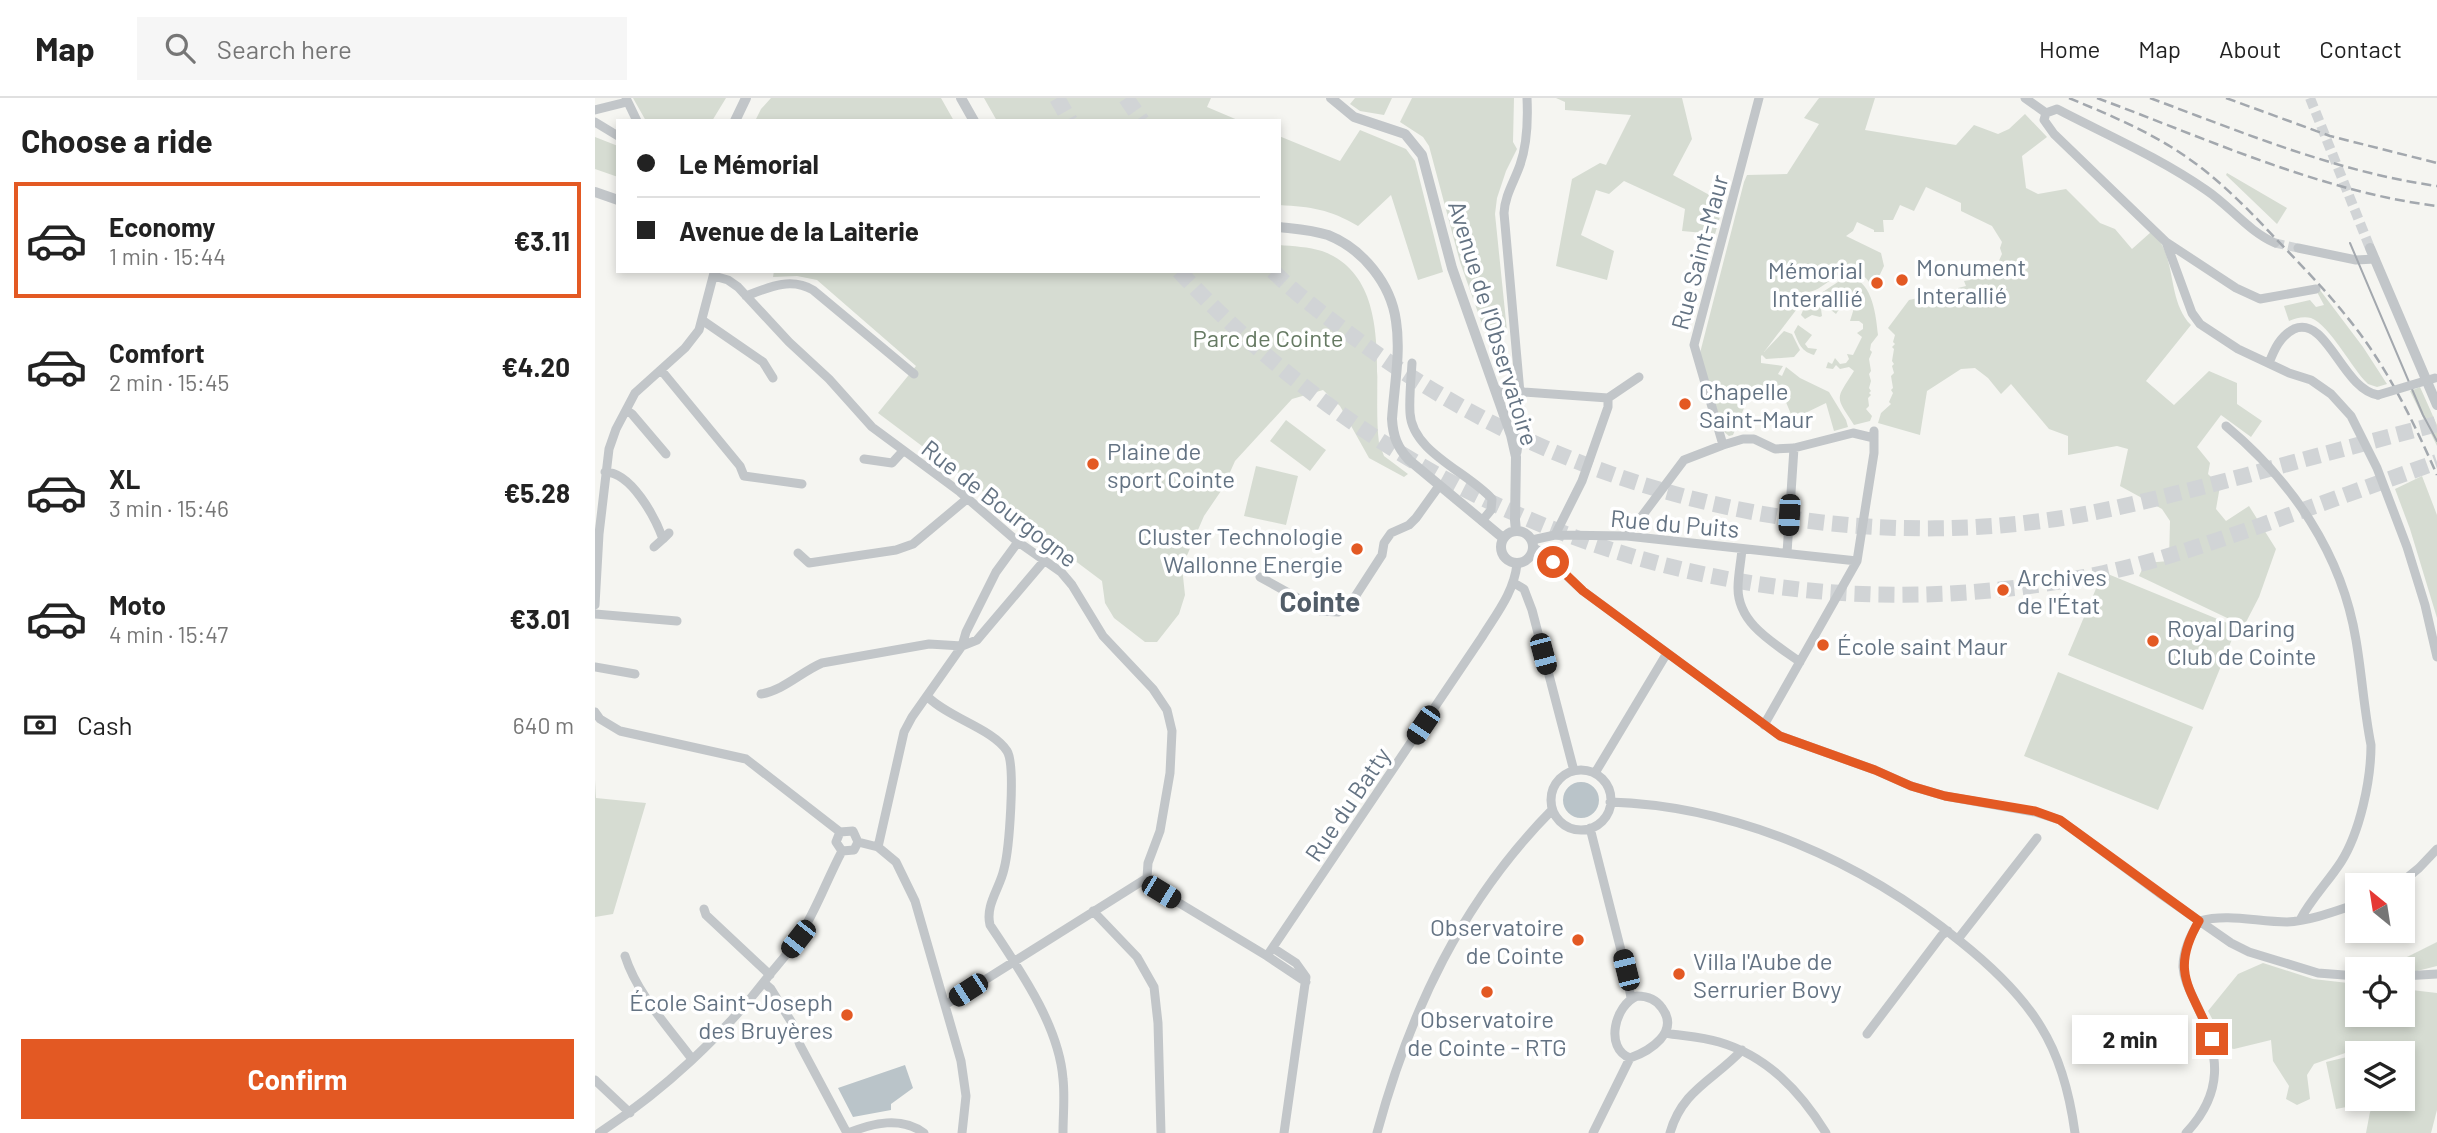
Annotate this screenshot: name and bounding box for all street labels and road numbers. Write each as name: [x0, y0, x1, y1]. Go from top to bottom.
street label: Rue Saint-Maur: [1664, 171, 1734, 333]
street label: Avenue de l'Observatoire: [1443, 197, 1545, 449]
street label: Rue de Bourgogne: [916, 433, 1084, 573]
street label: Rue du Puits: [1609, 503, 1741, 543]
street label: Rue du Batty: [1298, 741, 1396, 867]

